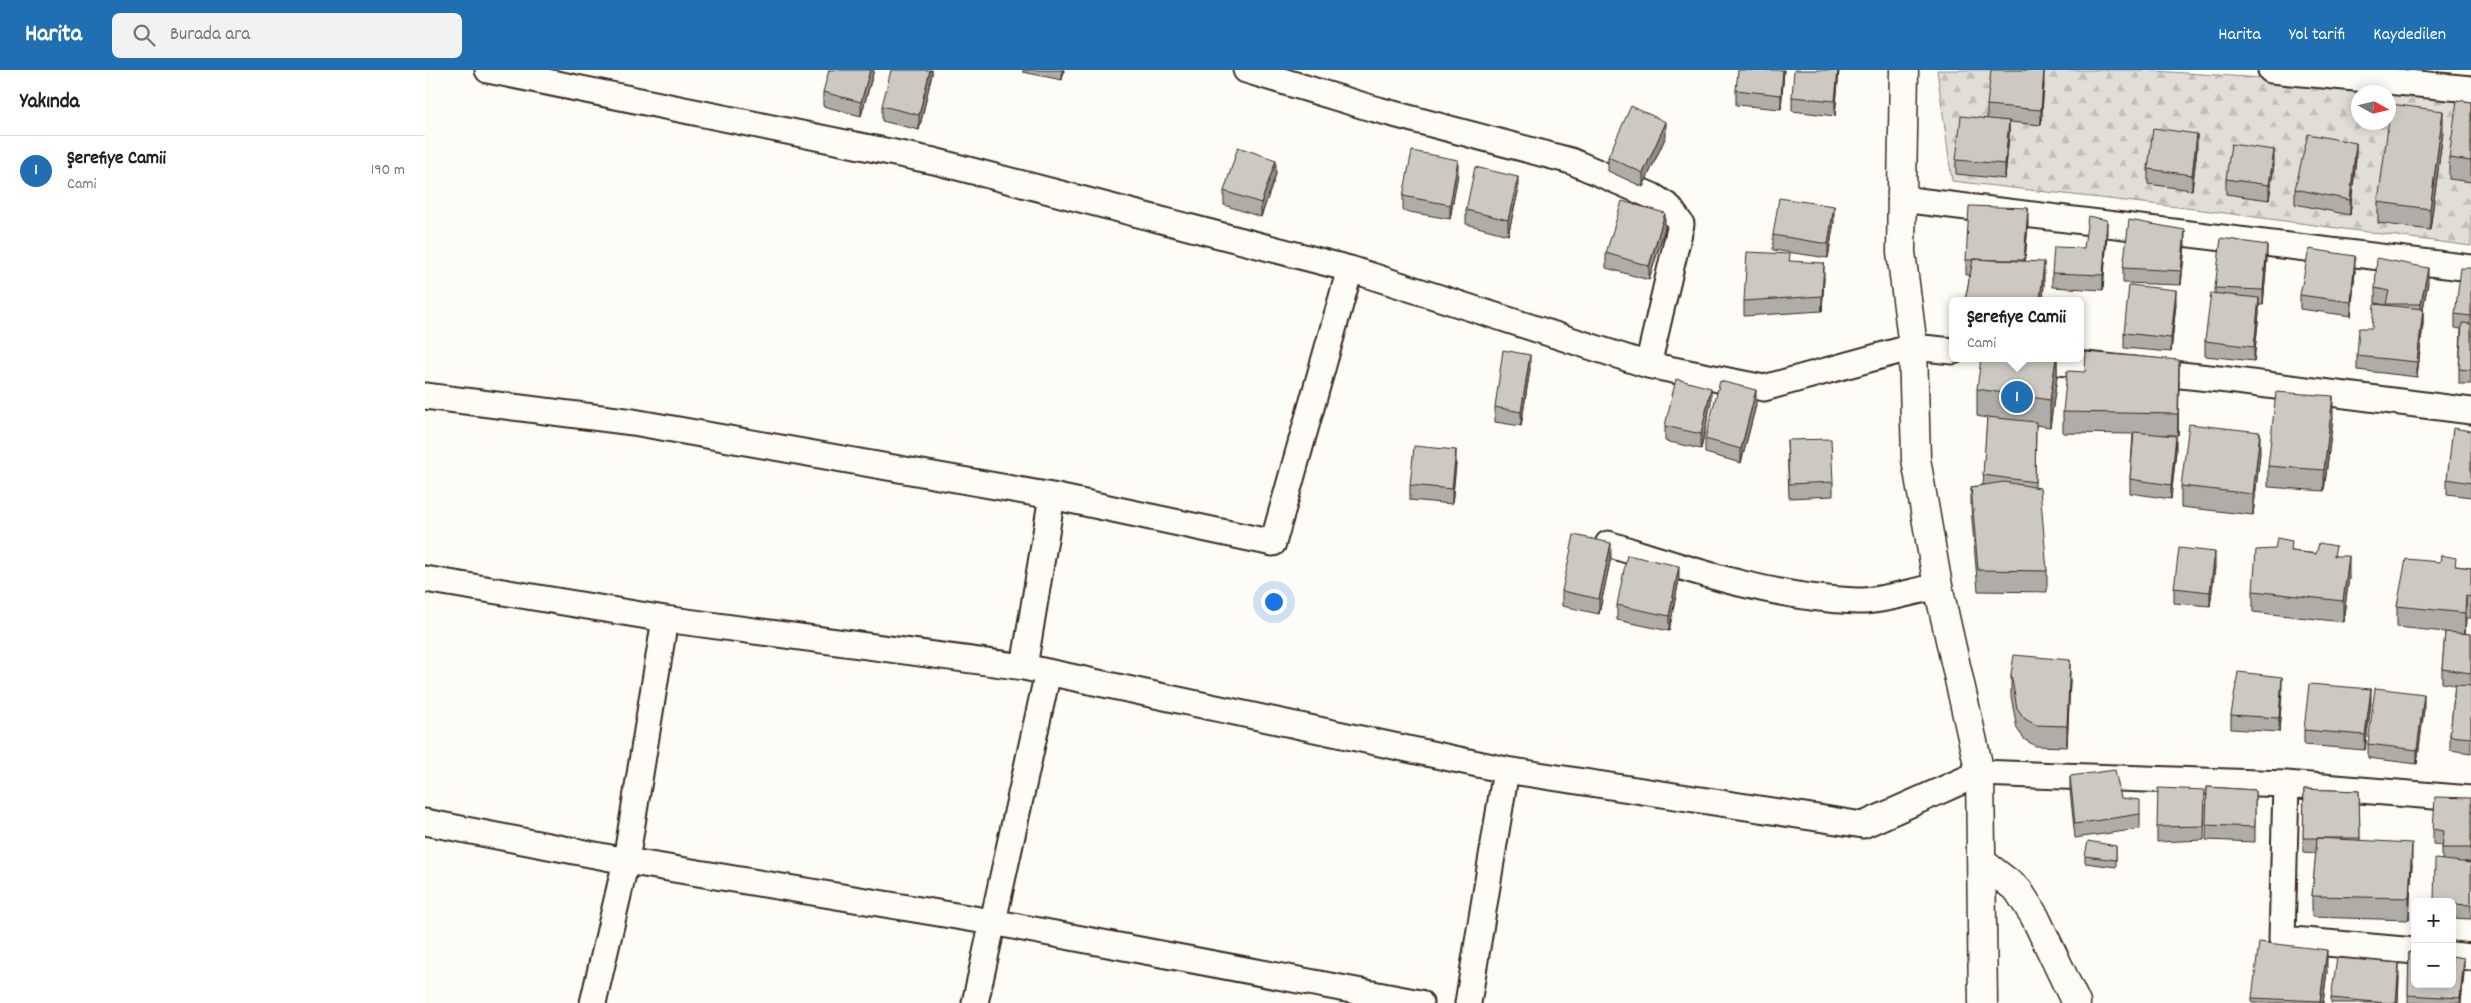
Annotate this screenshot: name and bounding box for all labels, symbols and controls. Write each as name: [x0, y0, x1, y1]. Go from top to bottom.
search box: [112, 13, 462, 58]
text: Harita: [25, 18, 82, 52]
icon: search: [130, 21, 158, 49]
text: Burada ara: [170, 22, 250, 49]
text: Harita: [2218, 23, 2261, 48]
text: Yol tarifi: [2289, 23, 2345, 48]
text: Kaydedilen: [2373, 23, 2446, 48]
north arrow: [2351, 85, 2396, 130]
text: Yakında: [20, 88, 79, 118]
text: Şerefiye Camii: [67, 146, 166, 173]
text: 1: [34, 159, 38, 182]
text: 190 m: [371, 159, 405, 182]
text: Cami: [67, 173, 96, 196]
popup: [1949, 297, 2084, 362]
text: Şerefiye Camii: [1967, 305, 2066, 332]
text: Cami: [1967, 332, 1996, 355]
pin: 1: [2001, 378, 2033, 416]
your location: [1261, 589, 1287, 615]
map controls: [2411, 898, 2456, 988]
button: +: [2411, 898, 2456, 943]
button: −: [2411, 943, 2456, 988]

